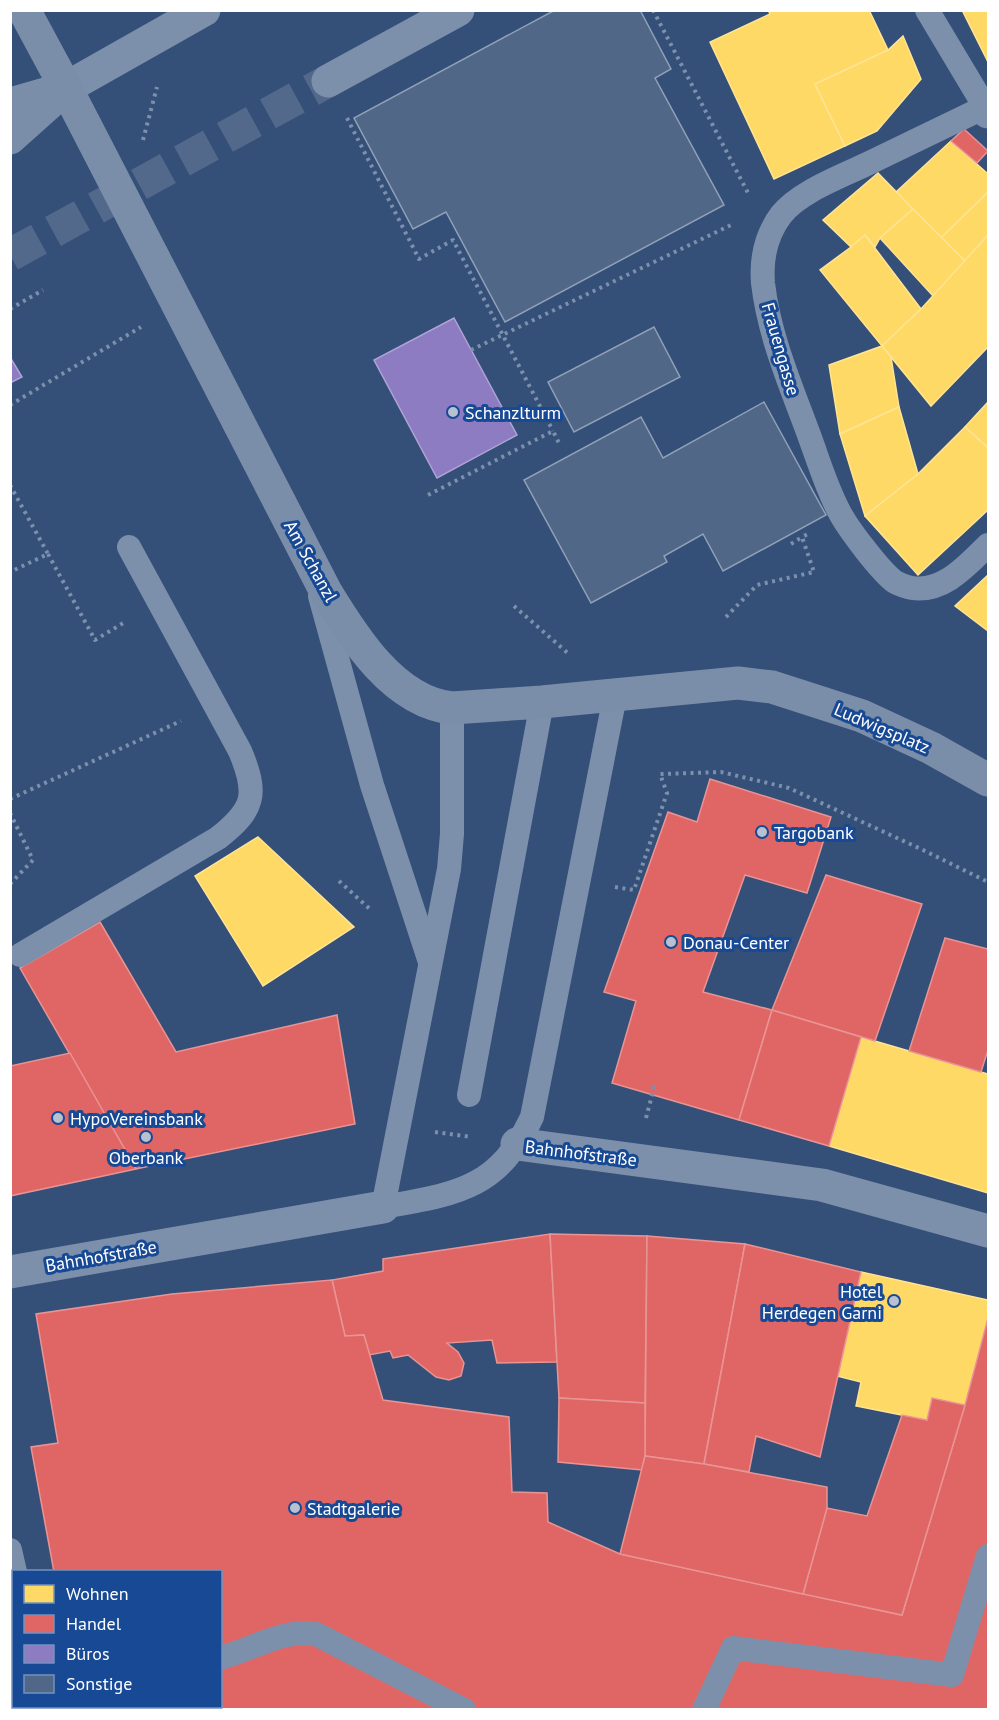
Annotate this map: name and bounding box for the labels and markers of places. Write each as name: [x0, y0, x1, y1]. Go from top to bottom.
place label: Schanzlturm: [465, 401, 561, 424]
marker: Schanzlturm: [446, 405, 460, 419]
place label: Targobank: [774, 821, 854, 844]
marker: Targobank: [755, 825, 769, 839]
place label: Donau-Center: [683, 931, 789, 954]
marker: Donau-Center: [664, 935, 678, 949]
place label: HypoVereinsbank: [70, 1107, 203, 1130]
marker: HypoVereinsbank: [51, 1111, 65, 1125]
marker: Oberbank: [139, 1130, 153, 1144]
place label: Oberbank: [109, 1146, 184, 1169]
place label: Hotel Herdegen Garni: [762, 1280, 883, 1324]
marker: Hotel Herdegen Garni: [887, 1294, 901, 1308]
place label: Stadtgalerie: [307, 1497, 400, 1520]
marker: Stadtgalerie: [288, 1501, 302, 1515]

